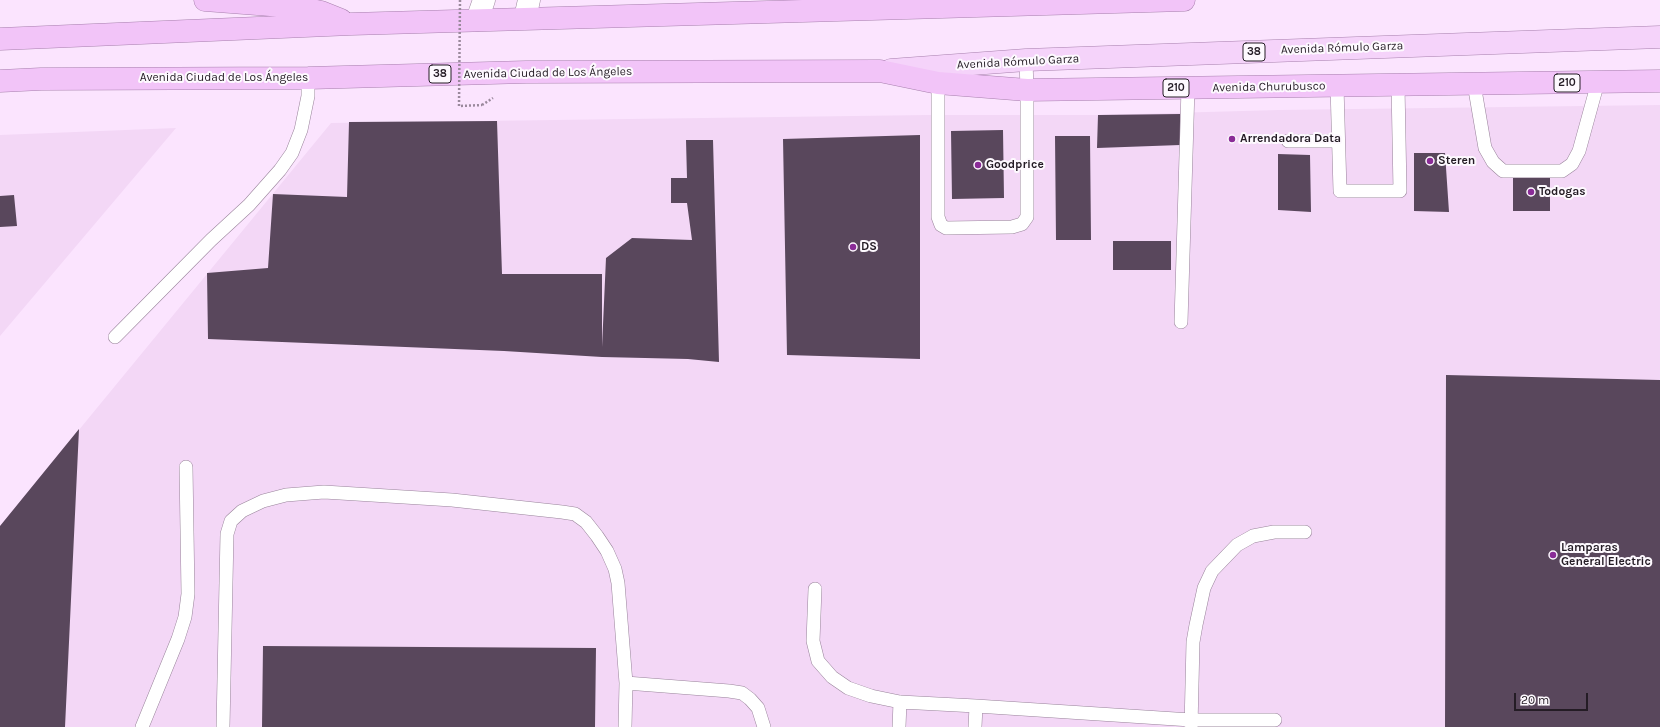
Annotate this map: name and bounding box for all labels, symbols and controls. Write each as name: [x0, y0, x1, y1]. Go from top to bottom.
street label: Avenida Rómulo Garza: [1281, 39, 1403, 57]
road number: 38: [1243, 43, 1265, 61]
street label: Avenida Rómulo Garza: [957, 52, 1079, 72]
street label: Avenida Ciudad de Los Ángeles: [464, 64, 632, 82]
road number: 38: [429, 65, 451, 83]
street label: Avenida Ciudad de Los Ángeles: [140, 71, 308, 85]
road number: 210: [1554, 74, 1580, 92]
road number: 210: [1163, 79, 1189, 97]
street label: Avenida Churubusco: [1212, 79, 1326, 95]
place label: Arrendadora Data: [1240, 132, 1341, 146]
marker: Arrendadora Data: [1227, 134, 1237, 144]
place label: Steren: [1438, 154, 1475, 168]
marker: Steren: [1425, 156, 1435, 166]
place label: Goodprice: [986, 158, 1044, 172]
marker: Goodprice: [973, 160, 983, 170]
place label: Todogas: [1539, 185, 1586, 199]
marker: Todogas: [1526, 187, 1536, 197]
place label: DS: [861, 240, 877, 254]
marker: DS: [848, 242, 858, 252]
place label: Lamparas General Electric: [1561, 541, 1651, 569]
marker: Lamparas General Electric: [1548, 550, 1558, 560]
scale bar: [1516, 685, 1590, 711]
text: 20 m: [1521, 693, 1549, 707]

